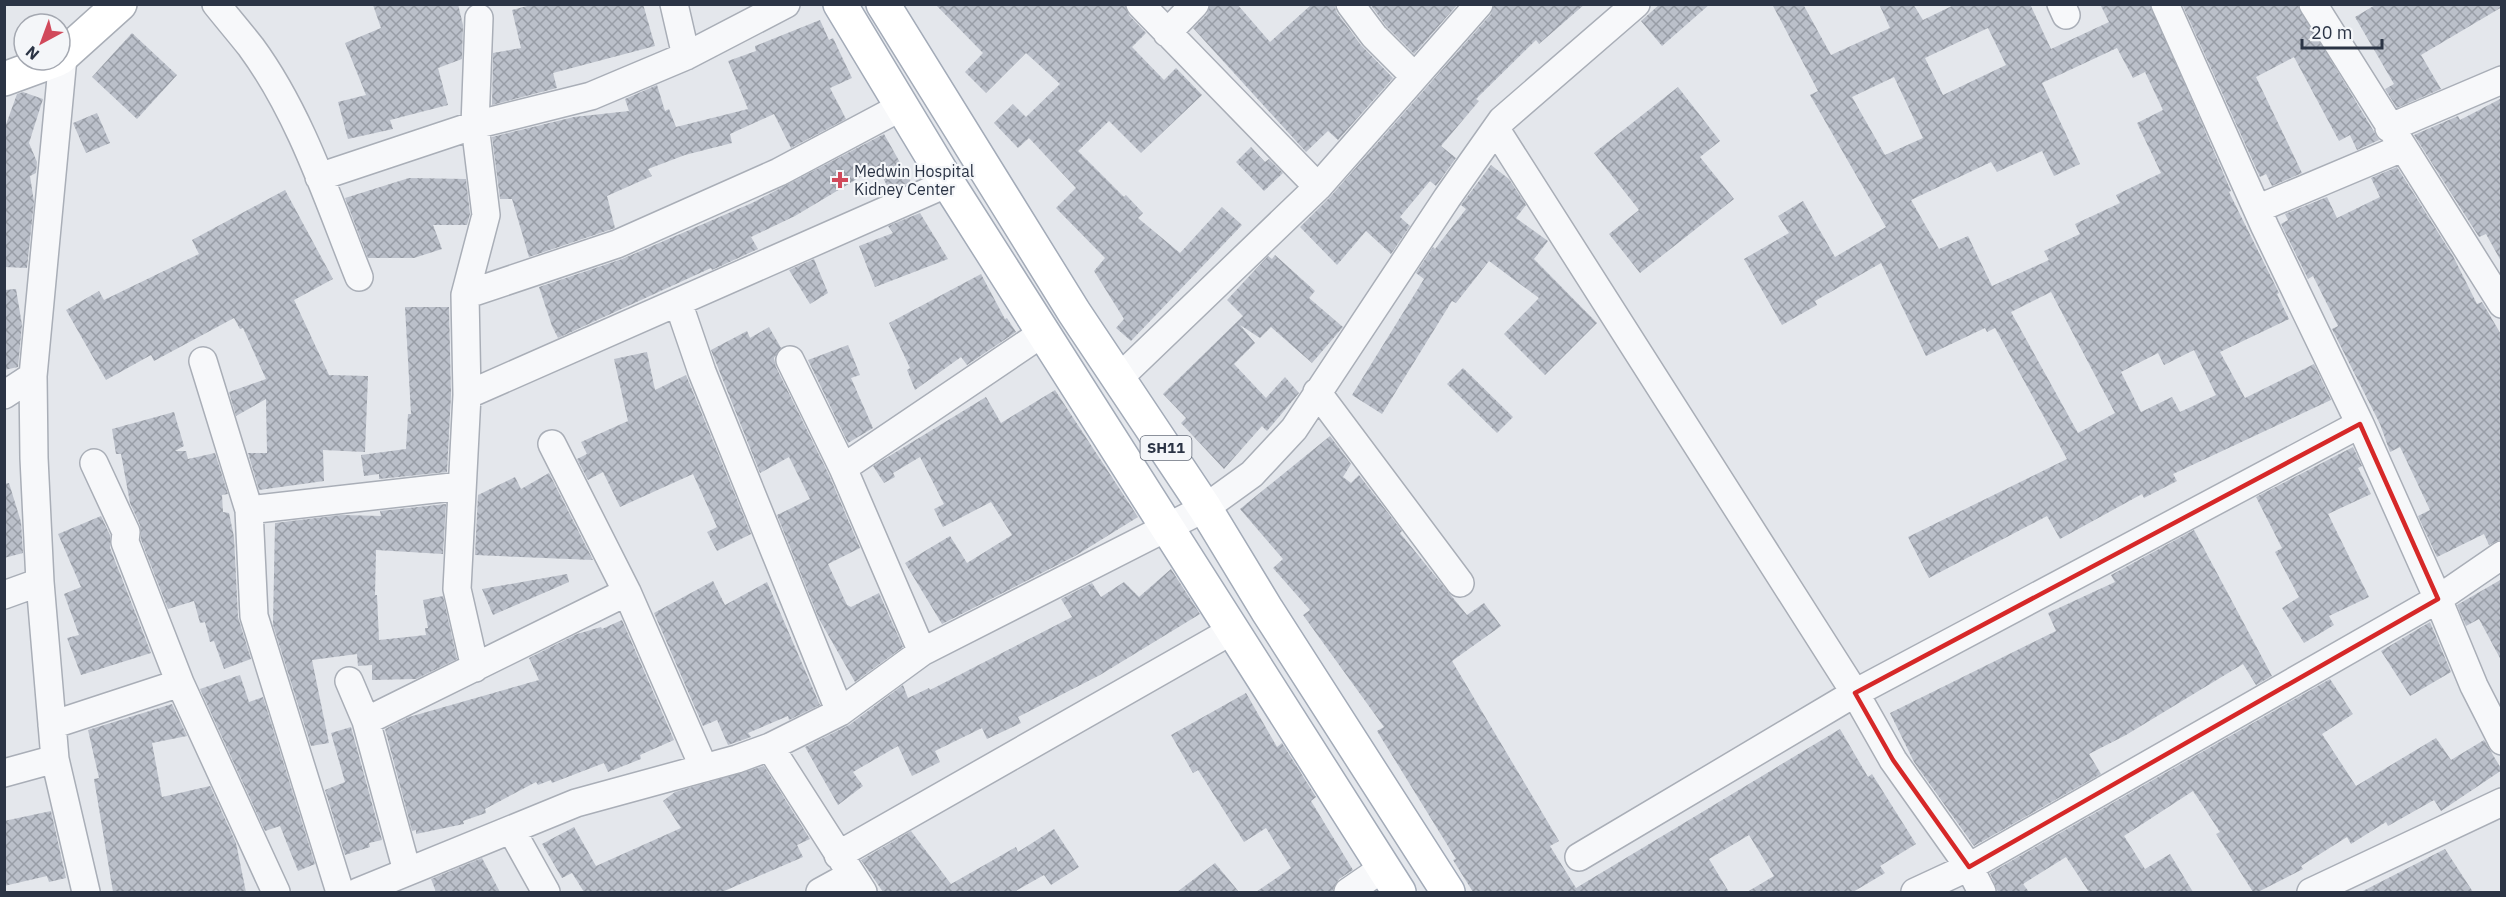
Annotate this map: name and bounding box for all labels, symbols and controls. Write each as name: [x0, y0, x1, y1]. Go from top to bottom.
north arrow: [12, 12, 72, 72]
scale bar: [2302, 12, 2382, 50]
text: 20 m: [2311, 21, 2353, 44]
text: N: [21, 42, 43, 65]
place label: Medwin Hospital Kidney Center: [854, 161, 974, 199]
marker: Medwin Hospital Kidney Center: [831, 171, 849, 189]
road number: SH11: [1140, 436, 1192, 460]

